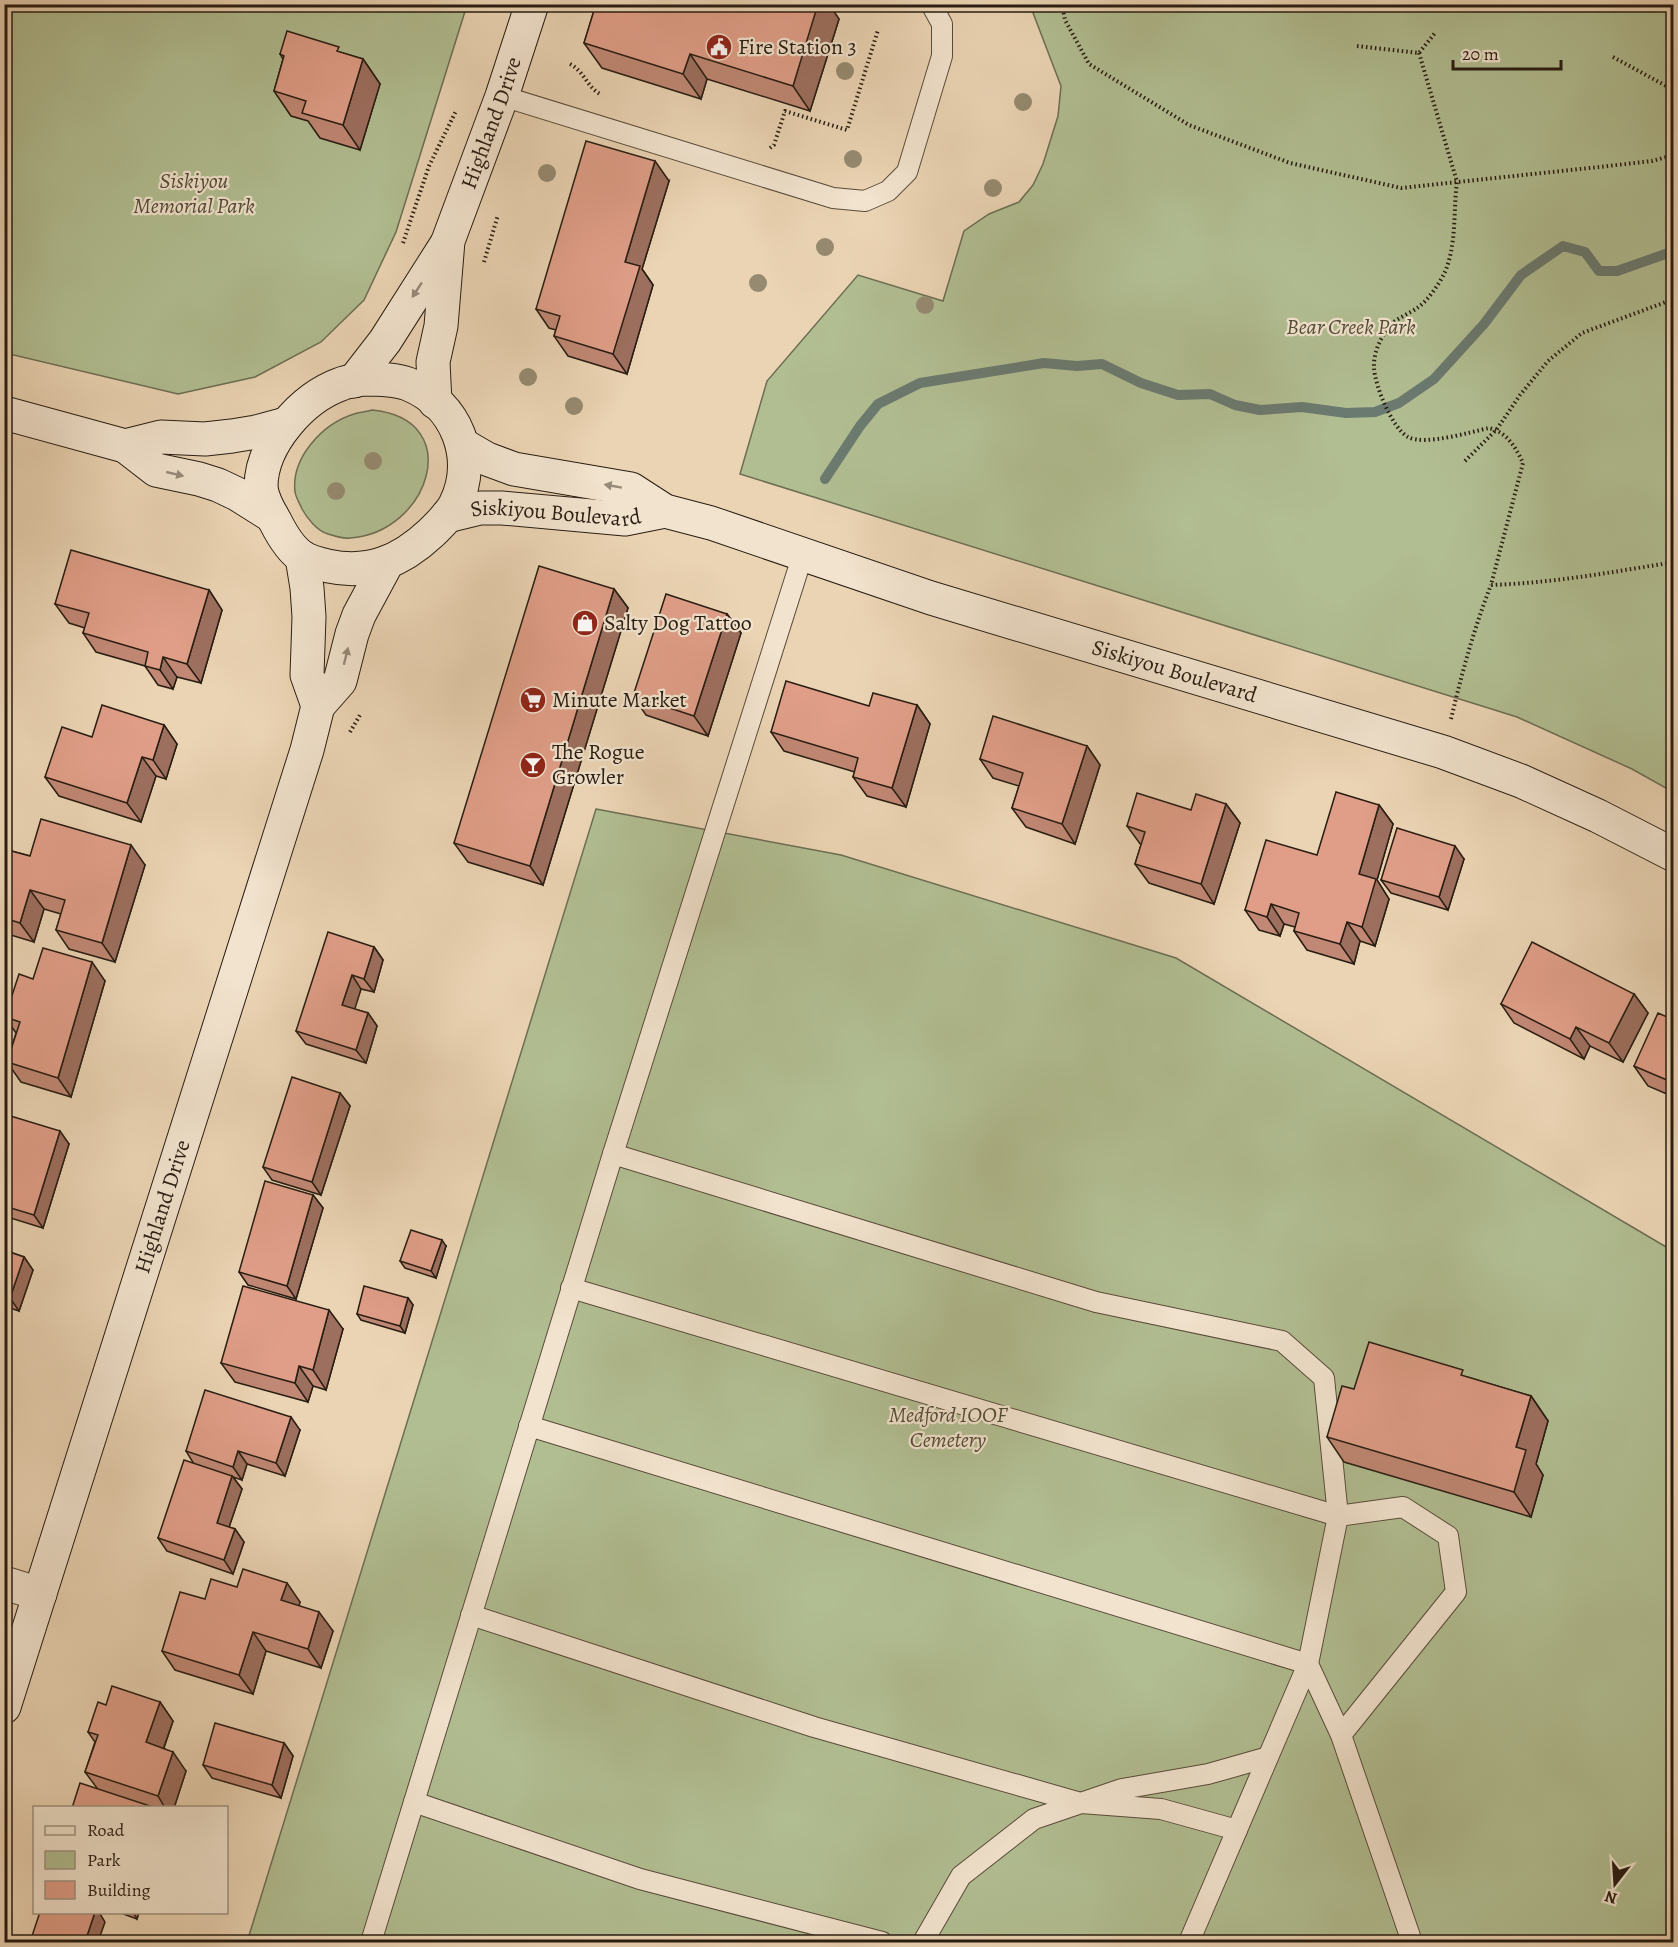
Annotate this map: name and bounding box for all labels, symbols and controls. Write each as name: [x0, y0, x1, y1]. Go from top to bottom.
public building icon: Fire Station 3: [704, 32, 734, 62]
place label: Fire Station 3: [738, 32, 857, 62]
scale bar: [1453, 33, 1561, 71]
text: 20 m: [1462, 42, 1499, 66]
street label: Highland Drive: [454, 53, 529, 193]
park label: Siskiyou Memorial Park: [133, 166, 255, 221]
one-way arrow: [411, 282, 422, 298]
park label: Bear Creek Park: [1286, 312, 1416, 342]
one-way arrow: [166, 470, 185, 479]
one-way arrow: [603, 481, 622, 490]
street label: Siskiyou Boulevard: [467, 493, 644, 534]
shop icon: Salty Dog Tattoo: [570, 608, 600, 638]
place label: Salty Dog Tattoo: [604, 608, 752, 638]
street label: Siskiyou Boulevard: [1088, 632, 1261, 710]
one-way arrow: [342, 647, 352, 665]
supermarket icon: Minute Market: [518, 685, 548, 715]
place label: Minute Market: [552, 685, 687, 715]
place label: The Rogue Growler: [552, 737, 645, 792]
bar icon: The Rogue Growler: [518, 750, 548, 780]
street label: Highland Drive: [127, 1136, 198, 1277]
park label: Medford IOOF Cemetery: [889, 1400, 1009, 1455]
legend: [33, 1806, 228, 1914]
text: Road: [87, 1818, 125, 1842]
text: Park: [87, 1848, 121, 1872]
north arrow: [1585, 1854, 1645, 1914]
text: Building: [87, 1878, 151, 1902]
text: N: [1602, 1885, 1620, 1910]

